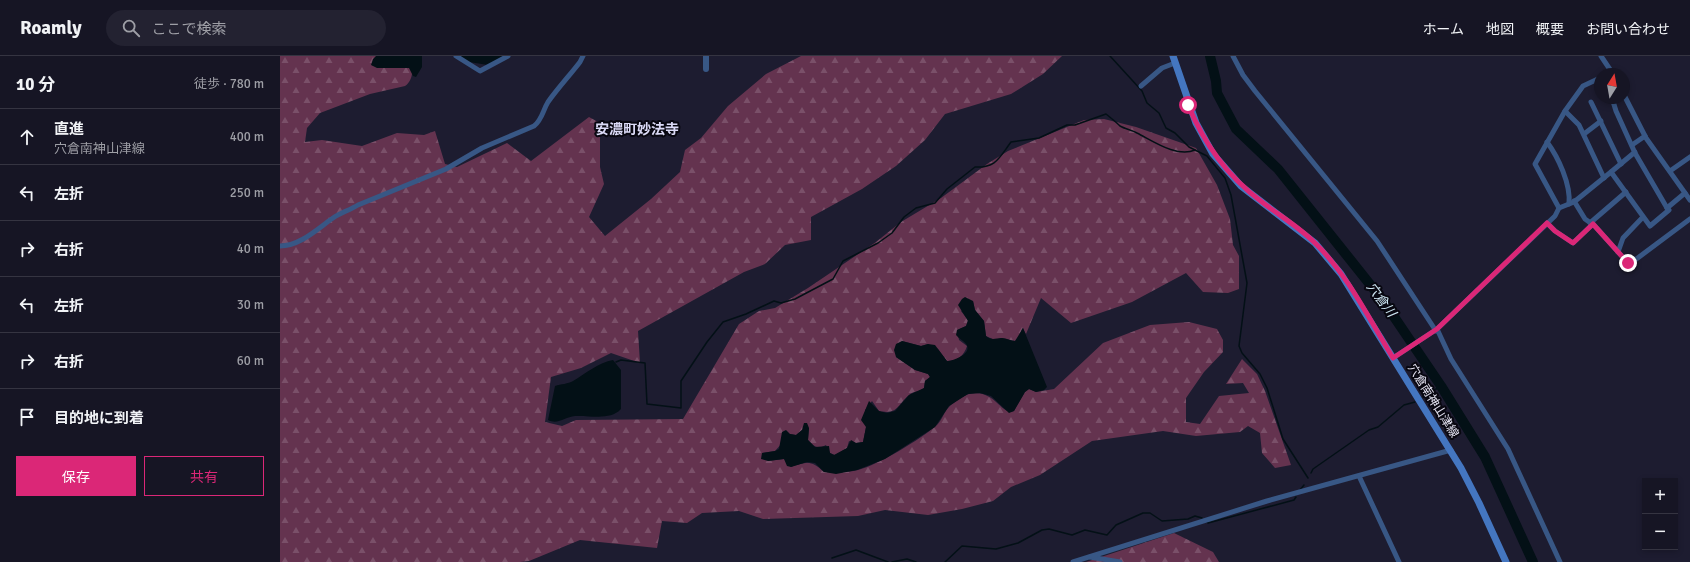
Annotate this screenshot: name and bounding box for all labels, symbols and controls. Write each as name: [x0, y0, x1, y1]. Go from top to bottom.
search box: [106, 10, 386, 46]
text: Roamly: [20, 16, 82, 40]
icon: search: [120, 17, 142, 39]
text: ここで検索: [152, 20, 227, 38]
text: ホーム: [1422, 21, 1464, 38]
text: 地図: [1486, 21, 1514, 38]
text: 概要: [1536, 21, 1564, 38]
text: お問い合わせ: [1586, 21, 1670, 38]
north arrow: [1594, 68, 1630, 104]
text: 10 分: [16, 74, 55, 95]
text: 徒歩 · 780 m: [194, 76, 264, 92]
route start: [1179, 96, 1197, 114]
text: 直進: [54, 120, 84, 138]
district label: 安濃町妙法寺: [595, 121, 679, 138]
icon: ahead: [16, 126, 38, 148]
text: 400 m: [230, 129, 264, 145]
text: 穴倉南神山津線: [54, 141, 145, 157]
icon: left: [16, 182, 38, 204]
text: 左折: [54, 185, 84, 203]
text: 250 m: [230, 185, 264, 201]
icon: right: [16, 238, 38, 260]
text: 右折: [54, 241, 84, 259]
text: 40 m: [237, 241, 264, 257]
route end: [1619, 254, 1637, 272]
water label: 穴倉川: [1363, 280, 1400, 322]
icon: left: [16, 294, 38, 316]
text: 左折: [54, 297, 84, 315]
text: 30 m: [237, 297, 264, 313]
icon: right: [16, 350, 38, 372]
text: 右折: [54, 353, 84, 371]
text: 60 m: [237, 353, 264, 369]
street label: 穴倉南神山津線: [1404, 361, 1462, 441]
icon: arrive: [16, 406, 38, 428]
text: 目的地に到着: [54, 409, 144, 427]
button: 保存: [16, 456, 136, 496]
button: 共有: [144, 456, 264, 496]
map controls: [1642, 478, 1678, 550]
button: +: [1642, 478, 1678, 514]
button: −: [1642, 514, 1678, 550]

